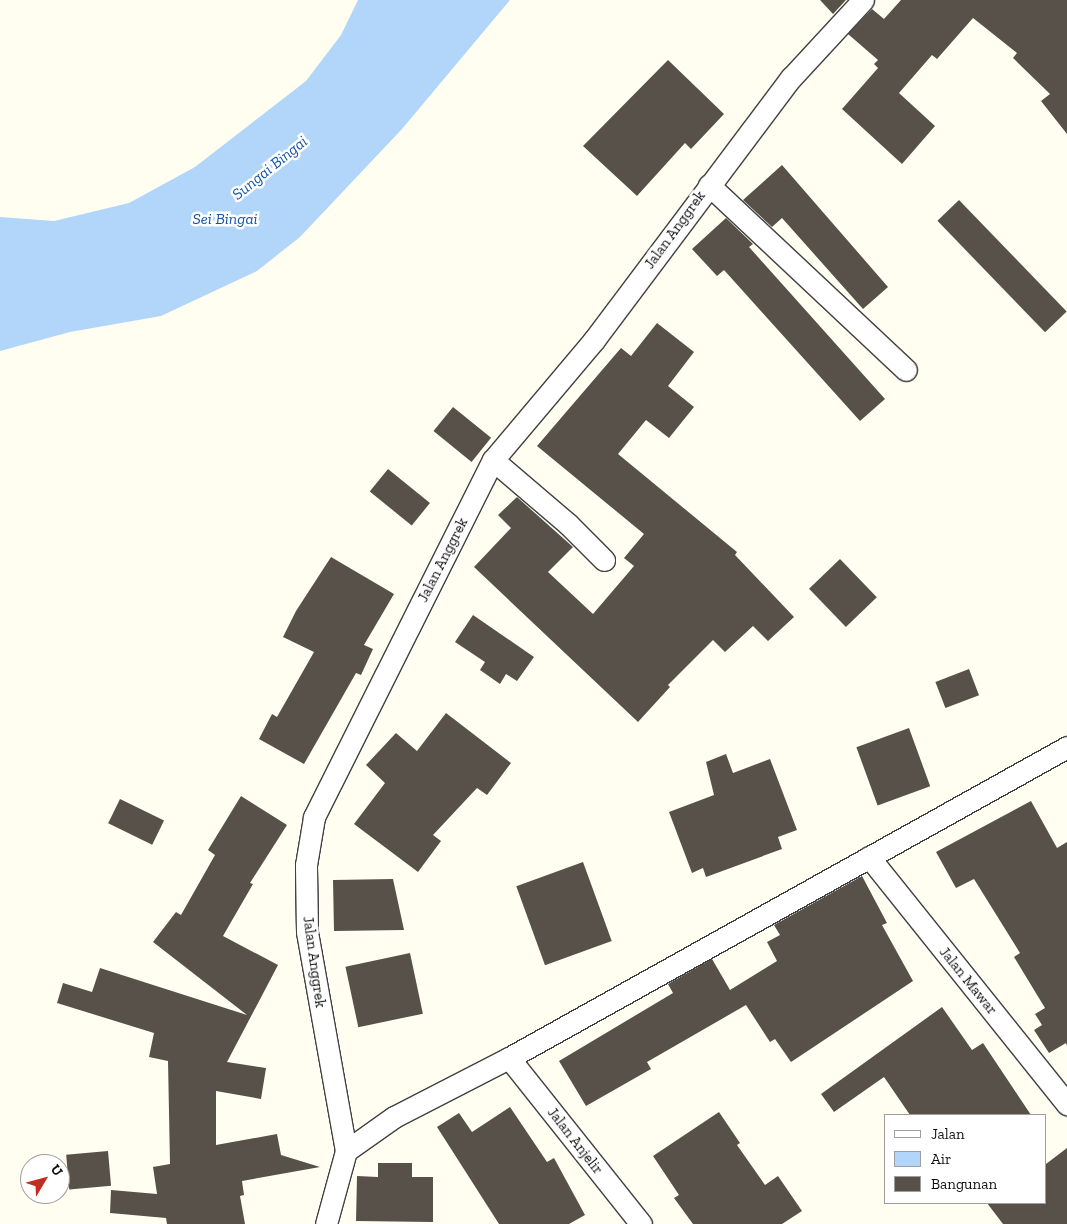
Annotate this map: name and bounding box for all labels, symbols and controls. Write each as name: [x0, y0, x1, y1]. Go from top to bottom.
water label: Sungai Bingai: [229, 132, 311, 204]
street label: Jalan Anggrek: [640, 187, 710, 273]
water label: Sei Bingai: [192, 209, 258, 229]
street label: Jalan Anggrek: [414, 515, 472, 605]
street label: Jalan Anggrek: [299, 915, 329, 1009]
street label: Jalan Mawar: [935, 943, 1001, 1019]
street label: Jalan Anjelir: [543, 1104, 607, 1178]
legend: [884, 1114, 1047, 1204]
text: Jalan: [931, 1125, 965, 1143]
text: Air: [931, 1150, 951, 1168]
north arrow: [20, 1154, 70, 1204]
text: U: [47, 1161, 66, 1179]
text: Bangunan: [931, 1175, 997, 1193]

